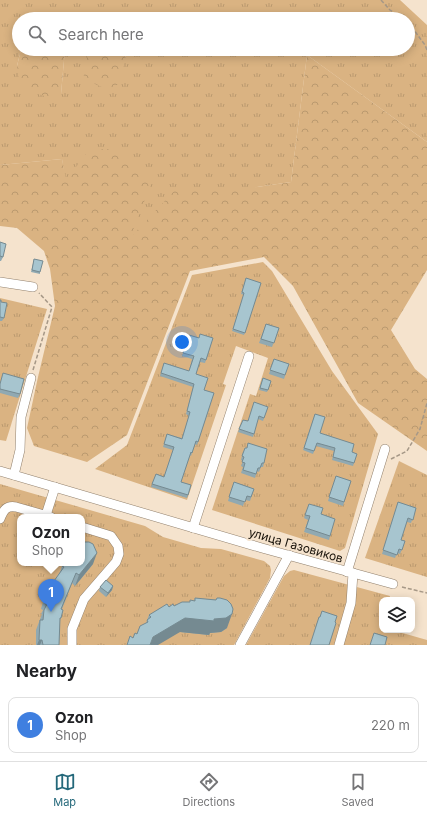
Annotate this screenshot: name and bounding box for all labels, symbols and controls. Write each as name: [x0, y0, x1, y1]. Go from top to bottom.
search box: [12, 12, 415, 56]
icon: search: [26, 23, 48, 45]
text: Search here: [58, 25, 144, 44]
your location: [172, 332, 192, 352]
popup: [17, 514, 85, 566]
text: Ozon: [32, 523, 70, 542]
street label: улица Газовиков: [247, 524, 345, 566]
text: Shop: [32, 542, 64, 558]
pin: 1: [38, 579, 64, 612]
map controls: [379, 597, 415, 633]
button: layers: [379, 597, 415, 633]
text: Nearby: [16, 661, 77, 681]
text: Ozon: [55, 708, 93, 727]
text: 1: [27, 717, 33, 733]
text: 220 m: [371, 717, 410, 733]
text: Shop: [55, 727, 87, 743]
tab: Map: [53, 771, 76, 809]
tab: Directions: [183, 771, 235, 809]
tab: Saved: [342, 771, 374, 809]

